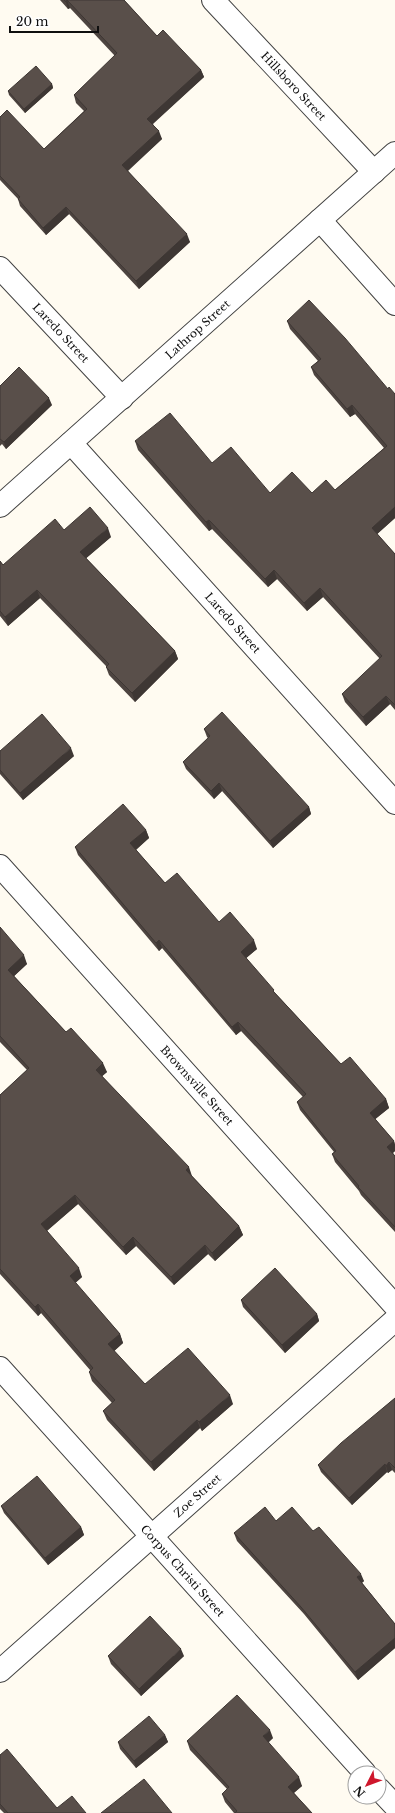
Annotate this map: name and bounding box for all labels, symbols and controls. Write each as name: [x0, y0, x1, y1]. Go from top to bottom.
scale bar: [10, 8, 98, 34]
text: 20 m: [16, 14, 48, 29]
street label: Hillsboro Street: [258, 49, 330, 124]
street label: Lathrop Street: [162, 296, 233, 362]
street label: Laredo Street: [30, 300, 93, 366]
street label: Laredo Street: [202, 590, 264, 657]
street label: Brownsville Street: [158, 1043, 237, 1129]
street label: Zoe Street: [171, 1470, 224, 1520]
street label: Corpus Christi Street: [138, 1522, 228, 1620]
north arrow: [347, 1765, 387, 1805]
text: N: [350, 1783, 368, 1800]

